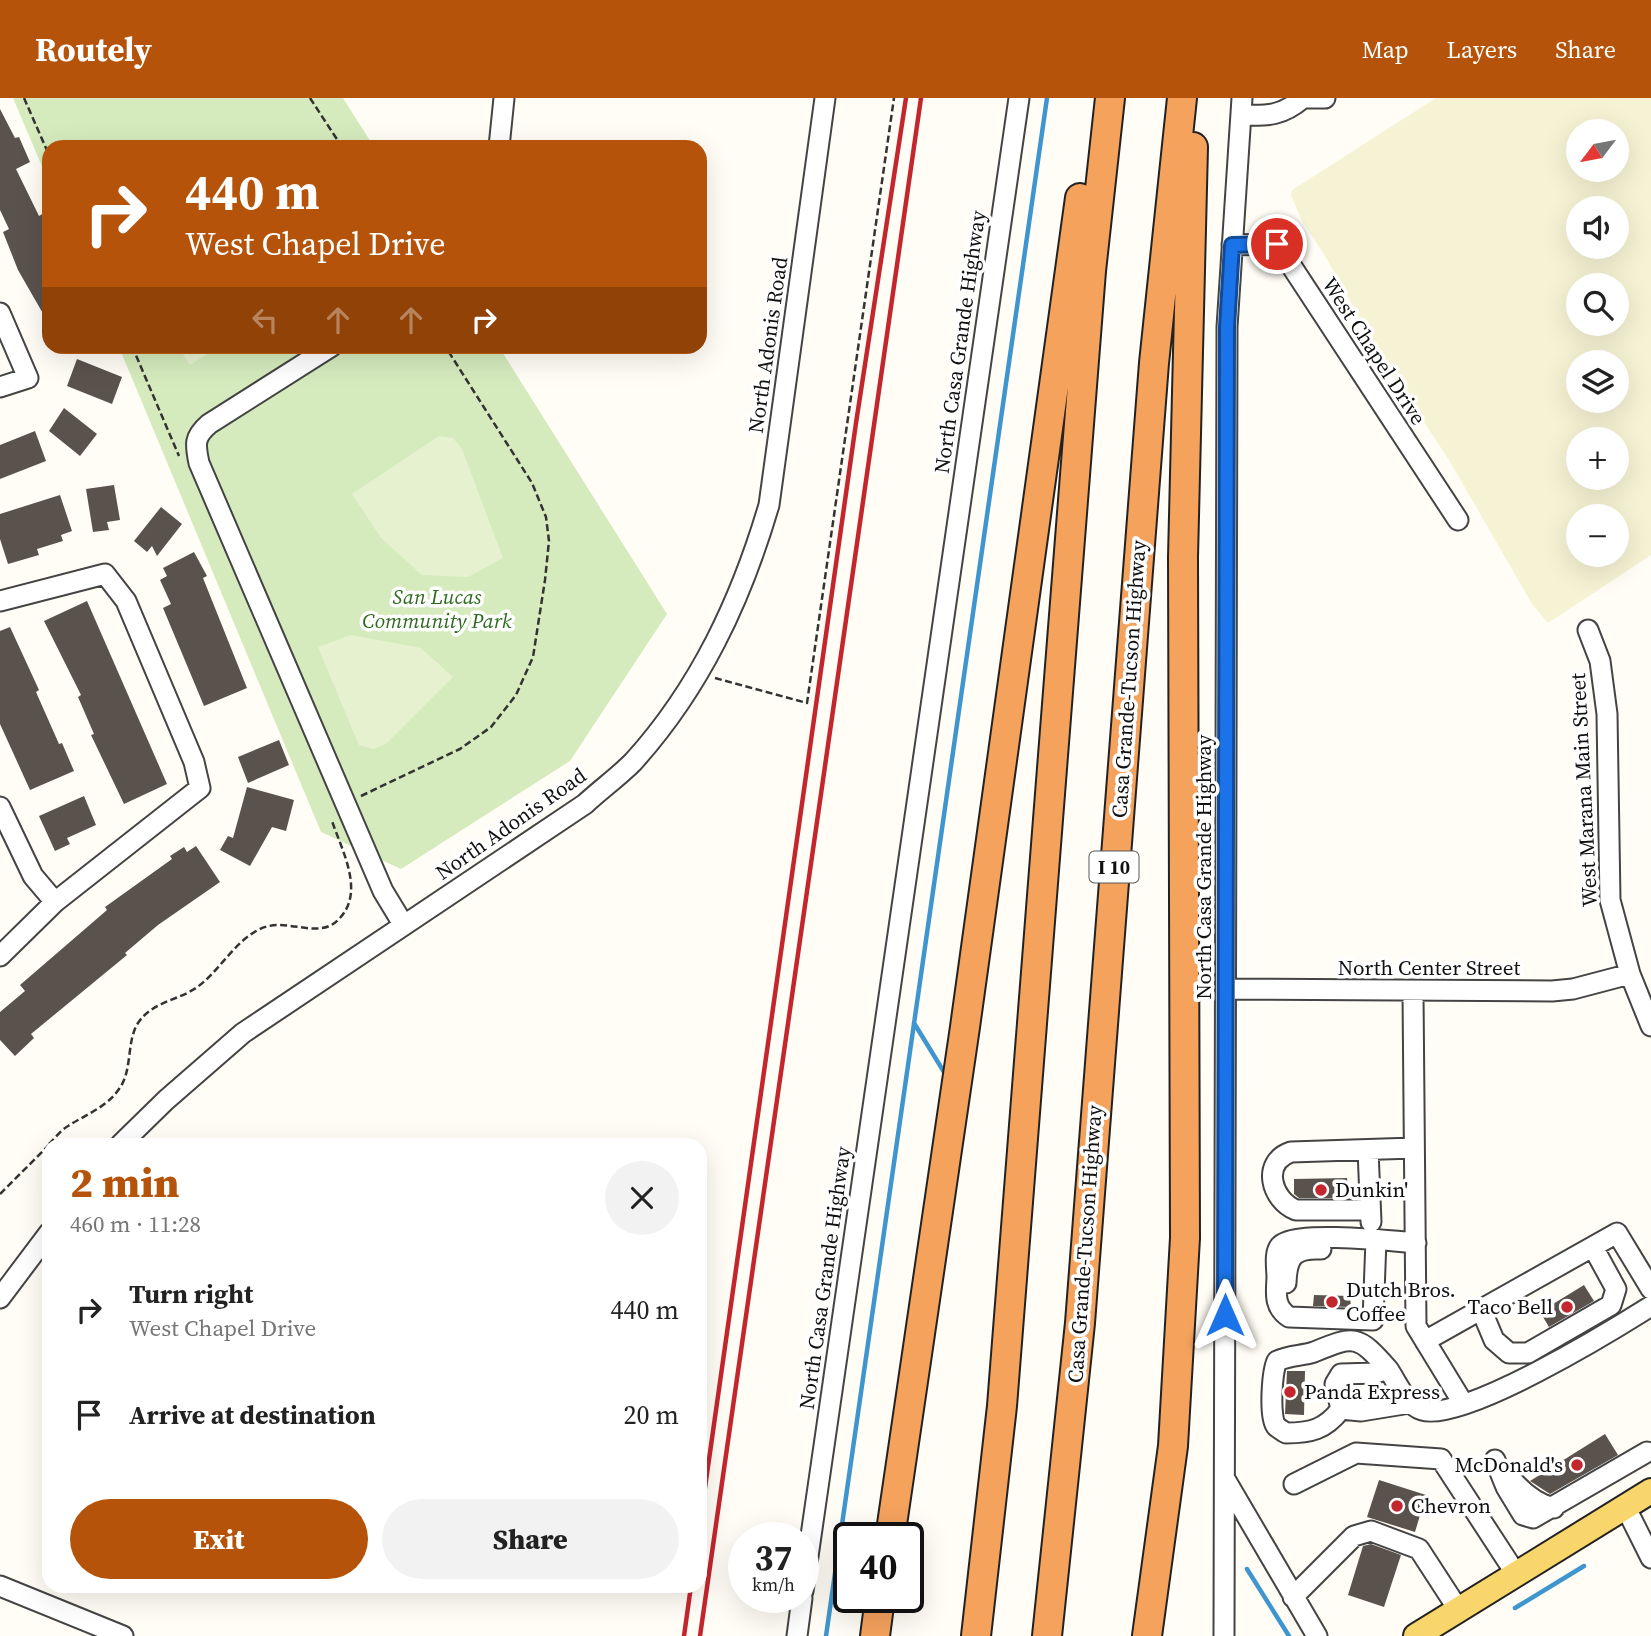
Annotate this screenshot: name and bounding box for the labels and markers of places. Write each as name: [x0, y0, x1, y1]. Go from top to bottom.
pin: [1247, 214, 1307, 274]
place label: Dunkin': [1335, 1175, 1408, 1204]
marker: Dunkin': [1313, 1182, 1329, 1198]
place label: Dutch Bros. Coffee: [1346, 1275, 1456, 1328]
place label: Taco Bell: [1468, 1292, 1553, 1321]
marker: Dutch Bros. Coffee: [1324, 1294, 1340, 1310]
marker: Taco Bell: [1559, 1299, 1575, 1315]
place label: Panda Express: [1304, 1377, 1440, 1406]
marker: Panda Express: [1282, 1384, 1298, 1400]
place label: McDonald's: [1455, 1450, 1563, 1479]
marker: McDonald's: [1569, 1457, 1585, 1473]
place label: Chevron: [1411, 1491, 1491, 1520]
marker: Chevron: [1389, 1498, 1405, 1514]

